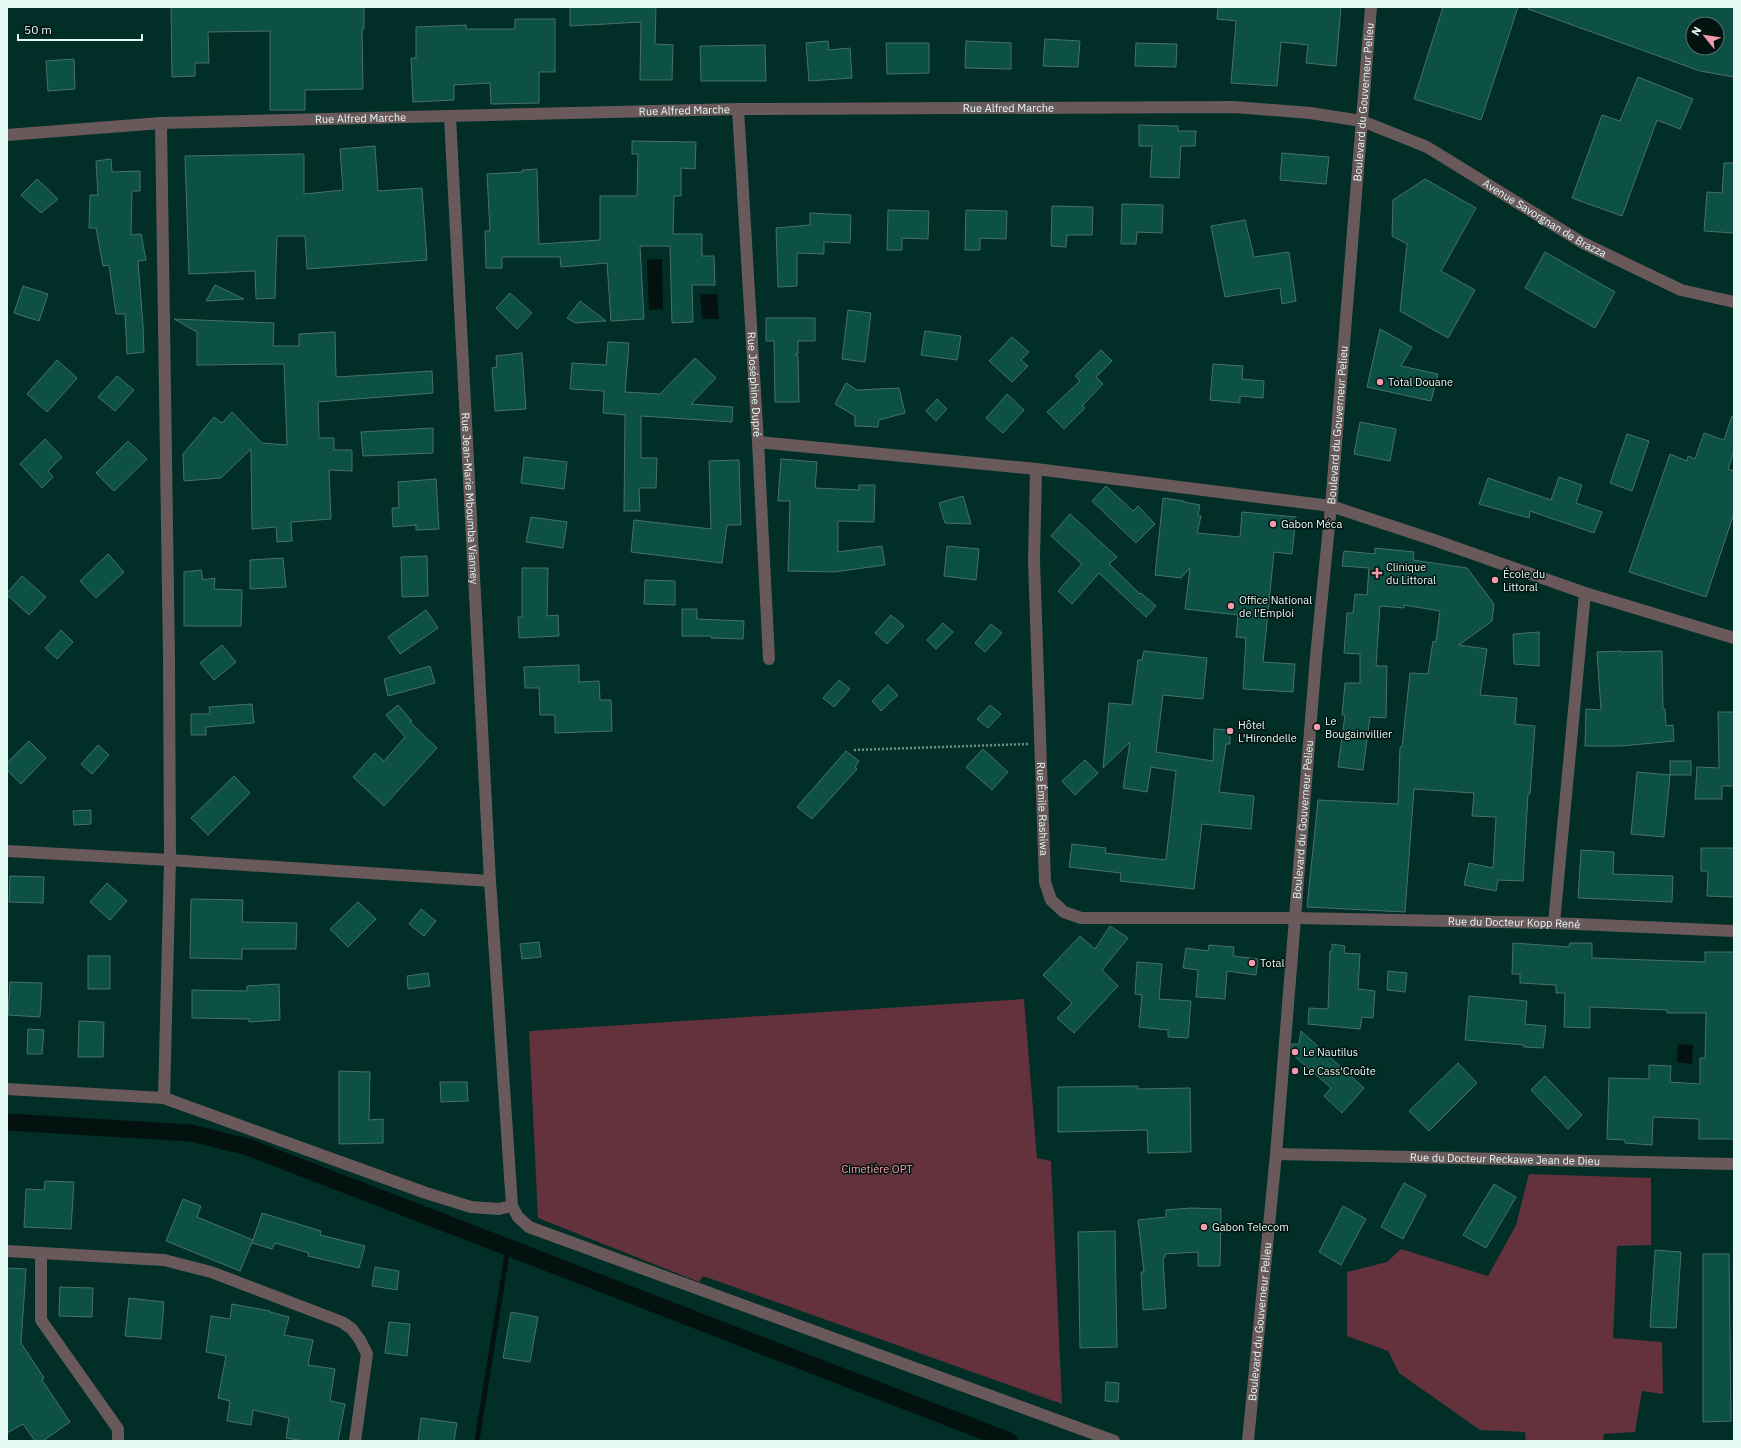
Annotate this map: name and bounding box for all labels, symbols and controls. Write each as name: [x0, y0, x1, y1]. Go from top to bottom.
scale bar: [18, 16, 142, 42]
north arrow: [1685, 16, 1725, 56]
text: 50 m: [24, 22, 52, 37]
street label: Boulevard du Gouverneur Pelieu: [1350, 22, 1377, 182]
text: N: [1688, 24, 1704, 38]
street label: Rue Alfred Marche: [963, 101, 1054, 115]
street label: Rue Alfred Marche: [639, 102, 730, 118]
street label: Rue Alfred Marche: [315, 110, 406, 126]
street label: Avenue Savorgnan de Brazza: [1480, 176, 1609, 260]
street label: Rue Joséphine Dupré: [744, 331, 765, 438]
street label: Boulevard du Gouverneur Pelieu: [1324, 345, 1351, 505]
place label: Total Douane: [1388, 375, 1453, 389]
marker: Total Douane: [1375, 377, 1385, 387]
street label: Rue Jean-Marie Mboumba Vianney: [458, 412, 481, 585]
place label: Gabon Méca: [1281, 517, 1342, 531]
marker: Gabon Méca: [1268, 519, 1278, 529]
place label: Clinique du Littoral: [1386, 560, 1436, 587]
marker: Clinique du Littoral: [1371, 567, 1383, 579]
place label: École du Littoral: [1503, 567, 1545, 594]
marker: École du Littoral: [1490, 575, 1500, 585]
place label: Office National de l'Emploi: [1239, 593, 1312, 620]
marker: Office National de l'Emploi: [1226, 601, 1236, 611]
place label: Le Bougainvillier: [1325, 714, 1392, 741]
place label: Hôtel L'Hirondelle: [1238, 718, 1297, 745]
marker: Le Bougainvillier: [1312, 722, 1322, 732]
marker: Hôtel L'Hirondelle: [1225, 726, 1235, 736]
street label: Boulevard du Gouverneur Pelieu: [1290, 740, 1316, 899]
street label: Rue Émile Rashiwa: [1034, 762, 1051, 856]
street label: Rue du Docteur Kopp René: [1448, 914, 1581, 931]
place label: Total: [1260, 956, 1284, 970]
marker: Total: [1247, 958, 1257, 968]
place label: Le Nautilus: [1303, 1045, 1358, 1059]
marker: Le Nautilus: [1290, 1047, 1300, 1057]
place label: Le Cass'Croûte: [1303, 1064, 1376, 1078]
marker: Le Cass'Croûte: [1290, 1066, 1300, 1076]
street label: Rue du Docteur Reckawe Jean de Dieu: [1410, 1150, 1600, 1168]
park label: Cimetière OPT: [841, 1162, 913, 1176]
place label: Gabon Telecom: [1212, 1220, 1289, 1234]
marker: Gabon Telecom: [1199, 1222, 1209, 1232]
street label: Boulevard du Gouverneur Pelieu: [1245, 1242, 1274, 1401]

